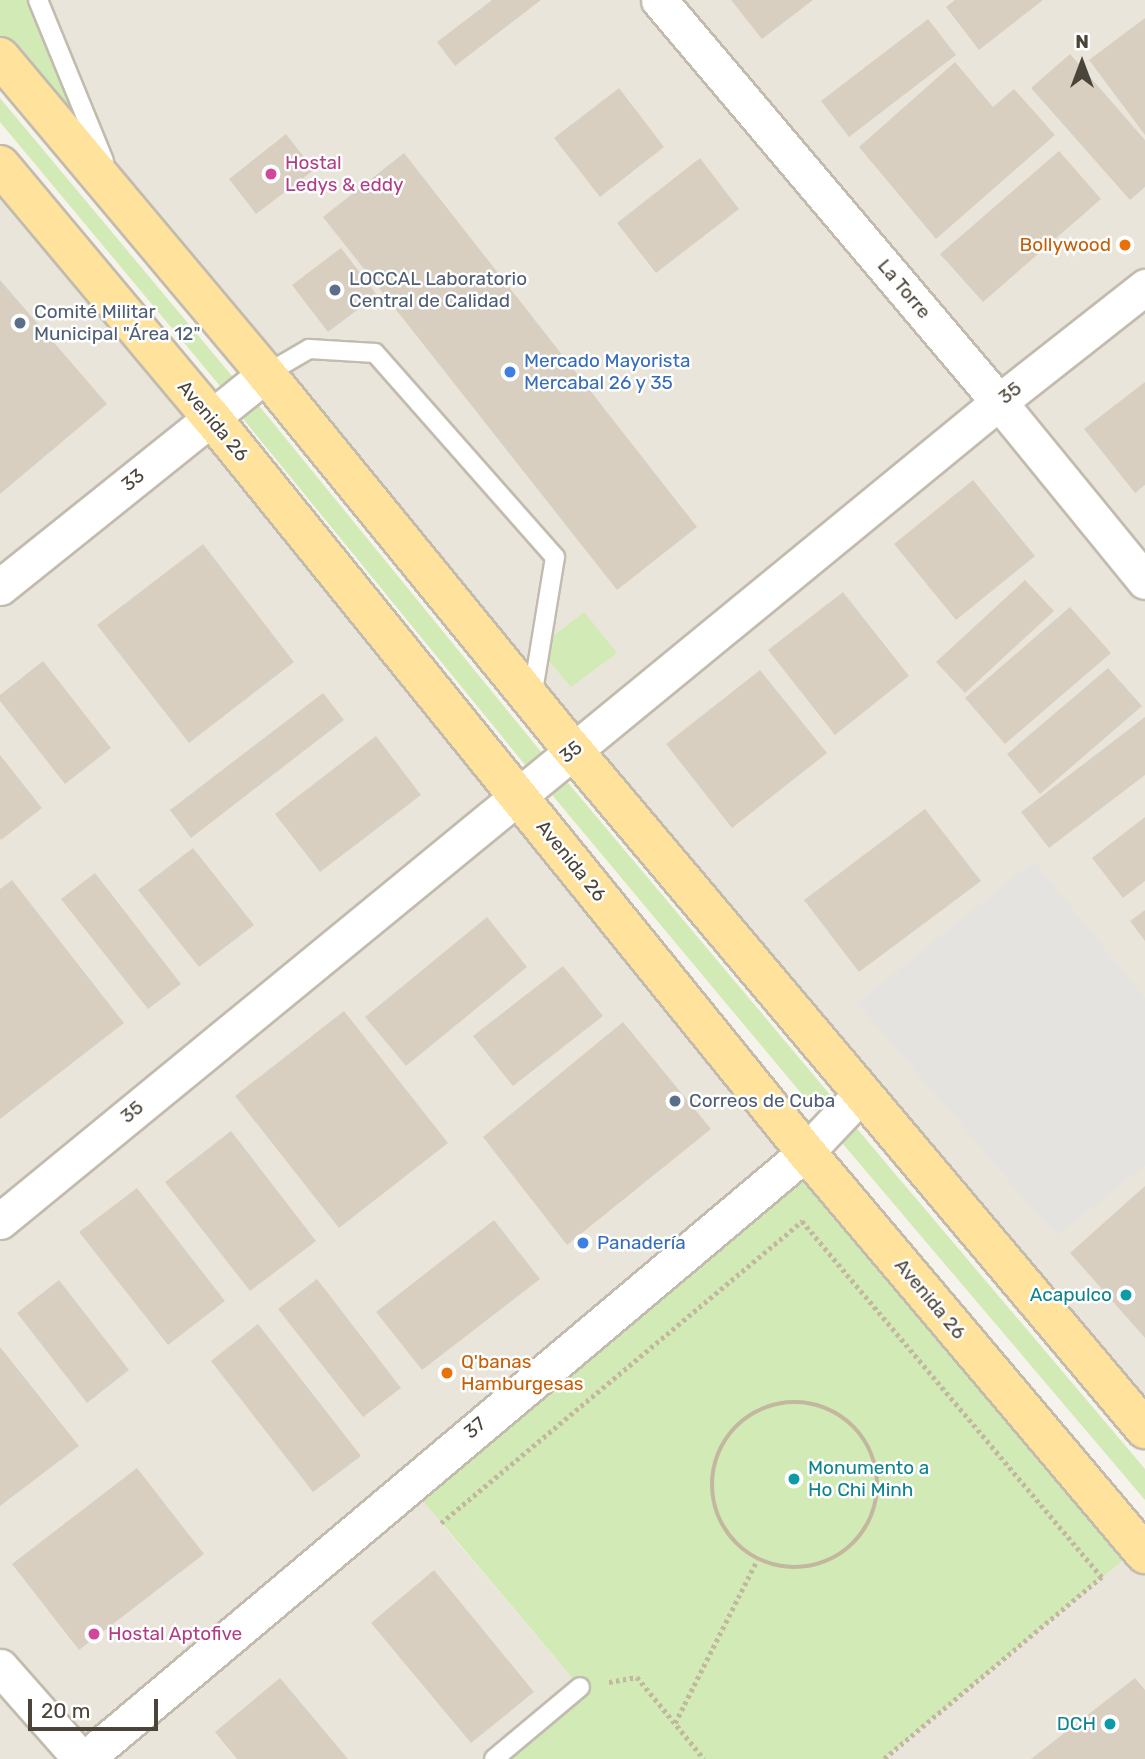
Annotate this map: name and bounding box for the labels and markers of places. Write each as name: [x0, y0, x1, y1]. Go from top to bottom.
place label: Hostal Ledys & eddy: [285, 152, 404, 196]
marker: Hostal Ledys & eddy: [263, 166, 279, 182]
place label: Bollywood: [1020, 234, 1111, 256]
marker: Bollywood: [1117, 237, 1133, 253]
place label: LOCCAL Laboratorio Central de Calidad: [349, 268, 528, 312]
marker: LOCCAL Laboratorio Central de Calidad: [327, 282, 343, 298]
place label: Comité Militar Municipal "Área 12": [34, 301, 201, 345]
marker: Comité Militar Municipal "Área 12": [12, 315, 28, 331]
place label: Mercado Mayorista Mercabal 26 y 35: [524, 350, 690, 394]
marker: Mercado Mayorista Mercabal 26 y 35: [502, 364, 518, 380]
place label: Correos de Cuba: [689, 1090, 835, 1112]
marker: Correos de Cuba: [667, 1093, 683, 1109]
place label: Panadería: [597, 1232, 686, 1254]
marker: Panadería: [575, 1235, 591, 1251]
place label: Acapulco: [1030, 1284, 1112, 1306]
marker: Acapulco: [1118, 1287, 1134, 1303]
place label: Q'banas Hamburgesas: [461, 1351, 584, 1395]
marker: Q'banas Hamburgesas: [439, 1365, 455, 1381]
place label: Monumento a Ho Chi Minh: [808, 1457, 929, 1501]
marker: Monumento a Ho Chi Minh: [786, 1471, 802, 1487]
place label: Hostal Aptofive: [108, 1623, 243, 1645]
marker: Hostal Aptofive: [86, 1626, 102, 1642]
place label: DCH: [1057, 1713, 1096, 1735]
marker: DCH: [1102, 1716, 1118, 1732]

